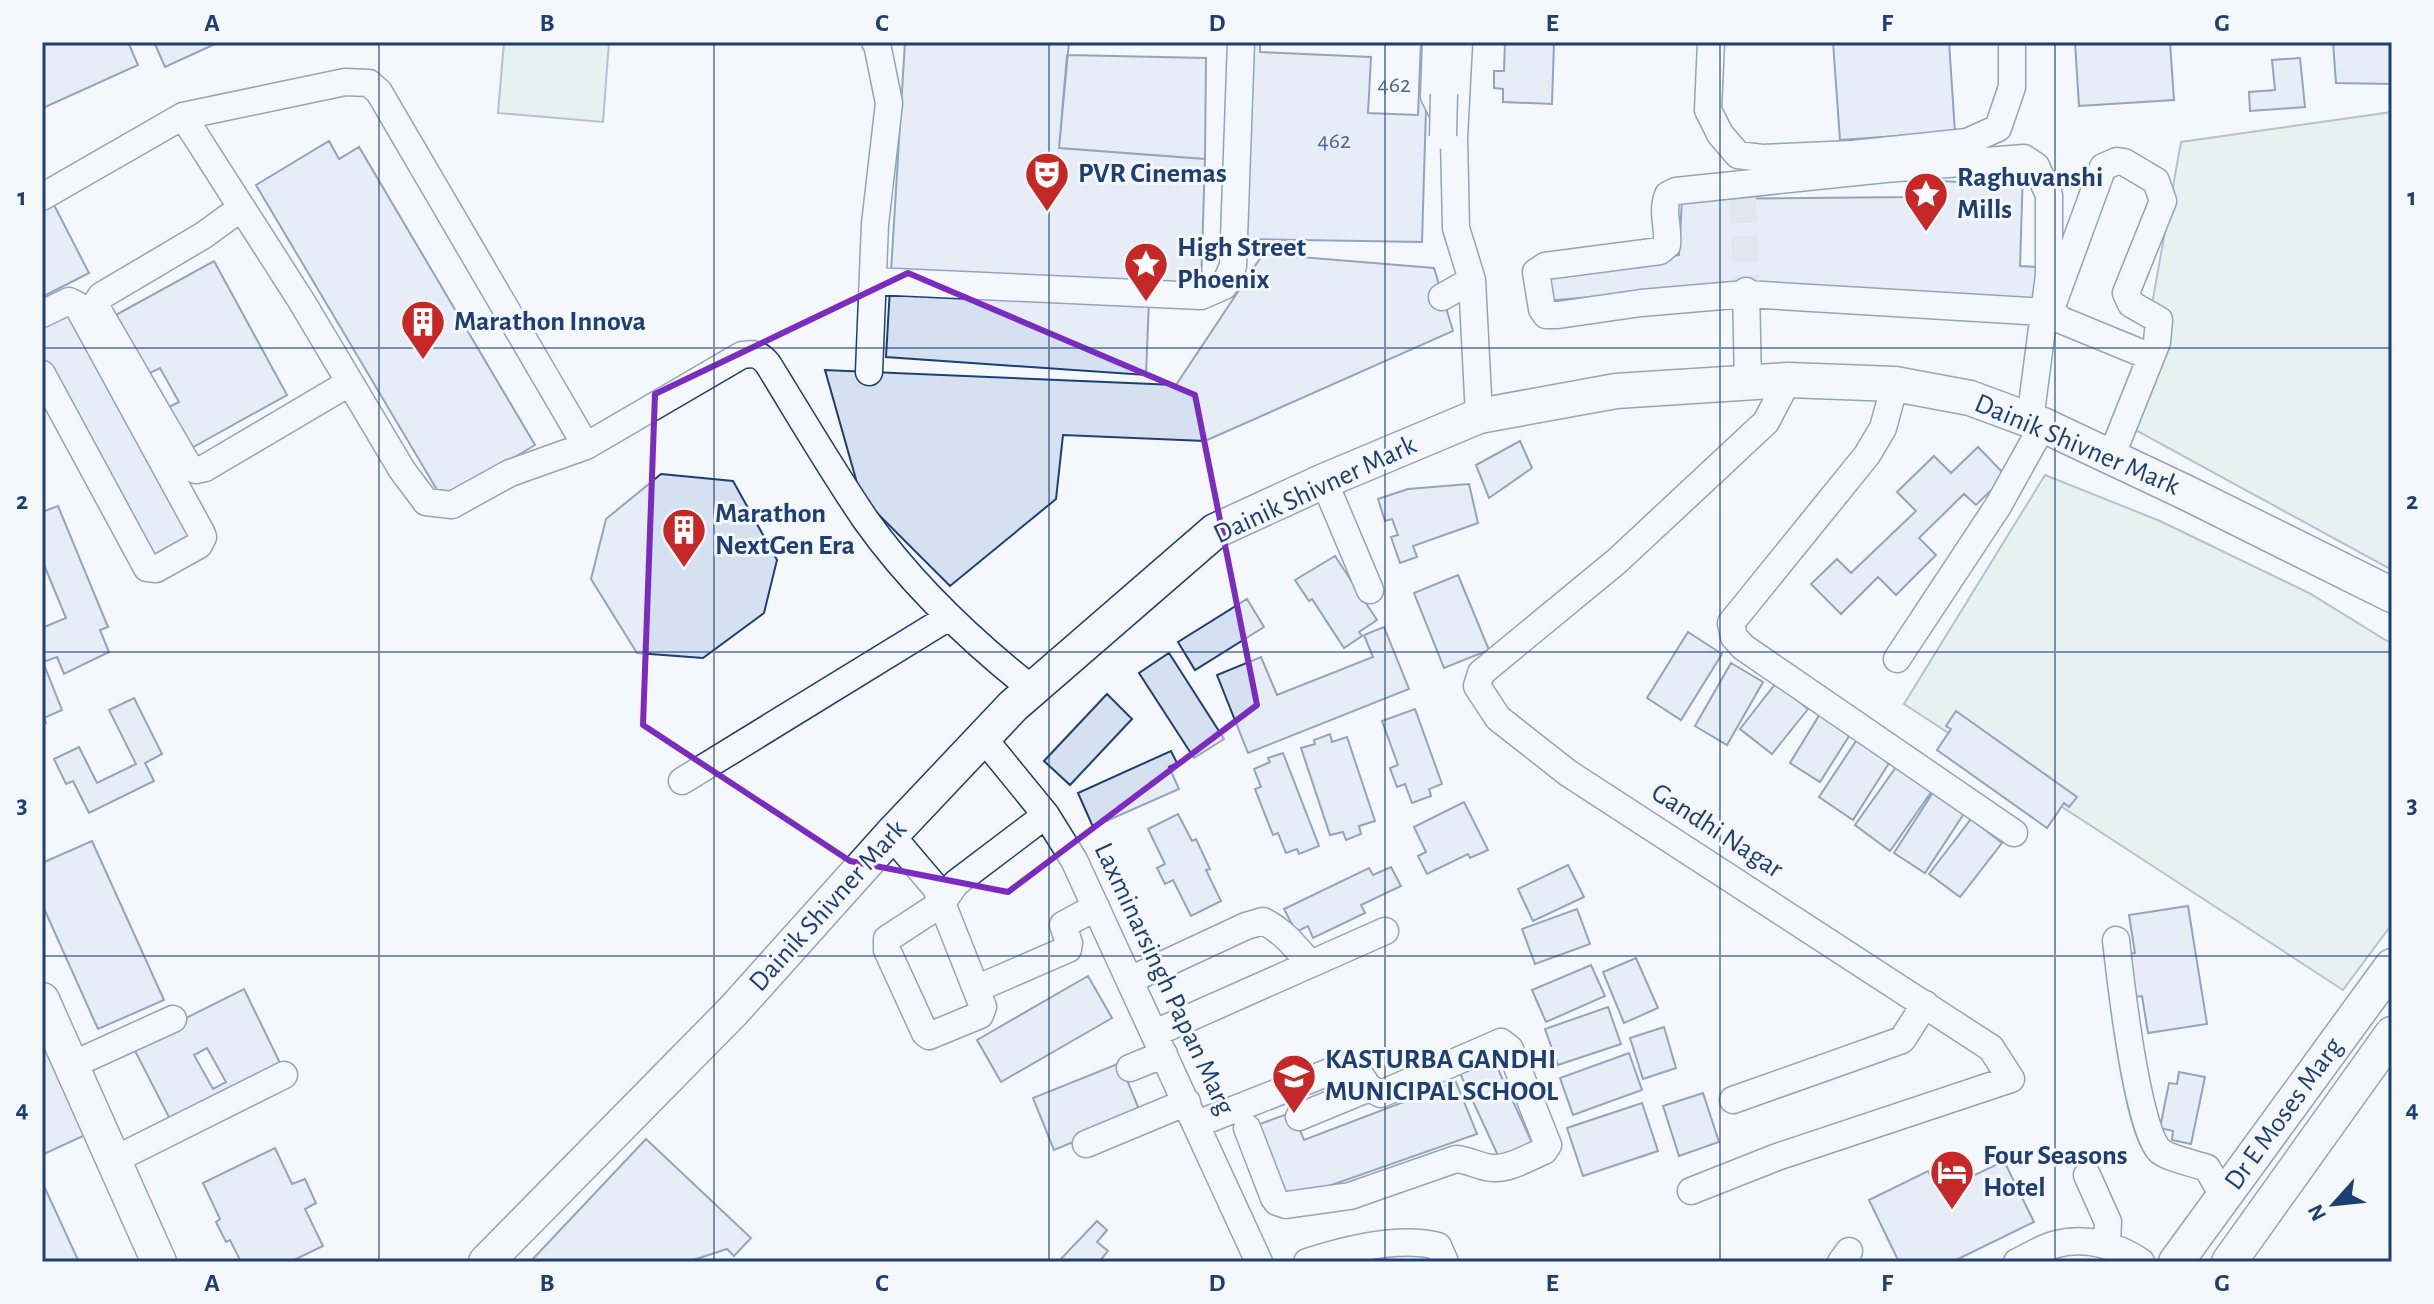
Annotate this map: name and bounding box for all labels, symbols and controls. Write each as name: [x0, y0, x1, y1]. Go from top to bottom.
text: A: [204, 10, 220, 36]
text: B: [539, 10, 555, 36]
text: C: [875, 10, 889, 36]
text: D: [1208, 10, 1226, 36]
text: E: [1545, 10, 1559, 36]
text: F: [1881, 10, 1894, 36]
text: G: [2214, 10, 2230, 36]
house number: 462: [1377, 73, 1411, 97]
house number: 462: [1317, 129, 1351, 153]
theatre icon: PVR Cinemas: [1023, 150, 1071, 213]
place label: PVR Cinemas: [1078, 160, 1227, 188]
place label: Raghuvanshi Mills: [1957, 164, 2103, 224]
place icon: Raghuvanshi Mills: [1902, 170, 1950, 233]
text: 1: [17, 184, 27, 210]
text: 1: [2407, 184, 2417, 210]
place label: High Street Phoenix: [1177, 234, 1307, 294]
place icon: High Street Phoenix: [1122, 240, 1170, 303]
building icon: Marathon Innova: [399, 298, 447, 361]
place label: Marathon Innova: [454, 308, 646, 336]
street label: Dainik Shivner Mark: [1970, 389, 2184, 501]
street label: Dainik Shivner Mark: [1209, 431, 1421, 549]
text: 2: [16, 488, 28, 514]
text: 2: [2406, 488, 2418, 514]
place label: Marathon NextGen Era: [715, 500, 855, 560]
building icon: Marathon NextGen Era: [660, 506, 708, 569]
street label: Gandhi Nagar: [1646, 778, 1788, 884]
text: 3: [16, 792, 28, 818]
text: 3: [2406, 792, 2418, 818]
street label: Dainik Shivner Mark: [744, 815, 912, 997]
street label: Laxminarsingh Papan Marg: [1089, 839, 1239, 1120]
street label: Dr E Moses Marg: [2220, 1032, 2349, 1195]
place label: KASTURBA GANDHI MUNICIPAL SCHOOL: [1325, 1046, 1559, 1106]
school or university icon: KASTURBA GANDHI MUNICIPAL SCHOOL: [1270, 1052, 1318, 1115]
text: 4: [15, 1096, 29, 1122]
text: 4: [2405, 1096, 2419, 1122]
place label: Four Seasons Hotel: [1983, 1142, 2127, 1202]
hotel icon: Four Seasons Hotel: [1928, 1148, 1976, 1211]
north arrow: [2294, 1164, 2374, 1244]
text: N: [2304, 1201, 2330, 1224]
text: A: [204, 1270, 220, 1296]
text: B: [539, 1270, 555, 1296]
text: C: [875, 1270, 889, 1296]
text: D: [1208, 1270, 1226, 1296]
text: E: [1545, 1270, 1559, 1296]
text: F: [1881, 1270, 1894, 1296]
text: G: [2214, 1270, 2230, 1296]

